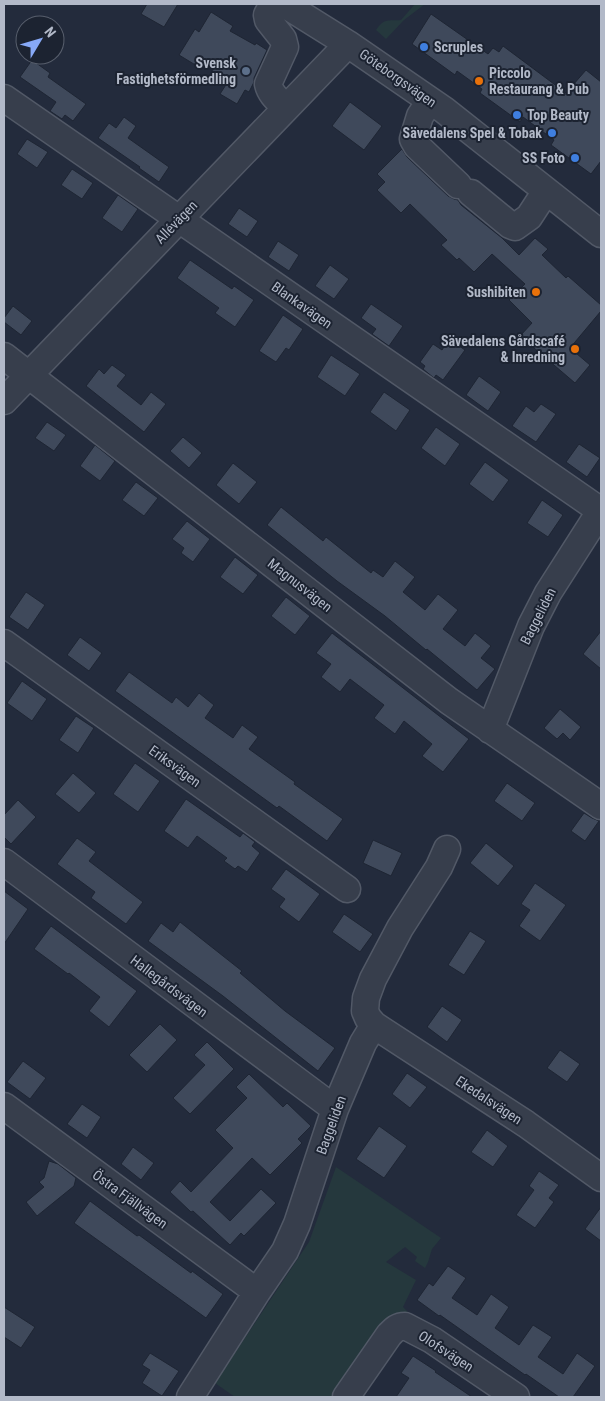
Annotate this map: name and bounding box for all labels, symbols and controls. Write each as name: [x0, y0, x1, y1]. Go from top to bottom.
north arrow: [15, 15, 65, 65]
text: N: [41, 24, 59, 40]
place label: Scruples: [434, 39, 483, 55]
marker: Scruples: [418, 41, 430, 53]
street label: Göteborgsvägen: [356, 46, 440, 110]
place label: Svensk Fastighetsförmedling: [116, 55, 236, 87]
marker: Svensk Fastighetsförmedling: [240, 65, 252, 77]
place label: Piccolo Restaurang & Pub: [489, 65, 589, 97]
marker: Piccolo Restaurang & Pub: [473, 75, 485, 87]
place label: Top Beauty: [527, 107, 590, 123]
marker: Top Beauty: [511, 109, 523, 121]
place label: Sävedalens Spel & Tobak: [403, 125, 542, 141]
marker: Sävedalens Spel & Tobak: [546, 127, 558, 139]
place label: SS Foto: [522, 150, 565, 166]
marker: SS Foto: [569, 152, 581, 164]
street label: Allévägen: [152, 197, 200, 247]
street label: Blankavägen: [269, 278, 335, 332]
place label: Sushibiten: [466, 284, 526, 300]
marker: Sushibiten: [530, 286, 542, 298]
place label: Sävedalens Gårdscafé & Inredning: [441, 333, 565, 365]
marker: Sävedalens Gårdscafé & Inredning: [569, 343, 581, 355]
street label: Magnusvägen: [265, 555, 335, 615]
street label: Baggeliden: [517, 585, 559, 647]
street label: Eriksvägen: [146, 742, 204, 790]
street label: Hallegårdsvägen: [127, 952, 211, 1020]
street label: Ekedalsvägen: [453, 1073, 525, 1127]
street label: Baggeliden: [313, 1093, 349, 1157]
street label: Östra Fjällvägen: [89, 1166, 171, 1232]
street label: Olofsvägen: [416, 1327, 476, 1375]

